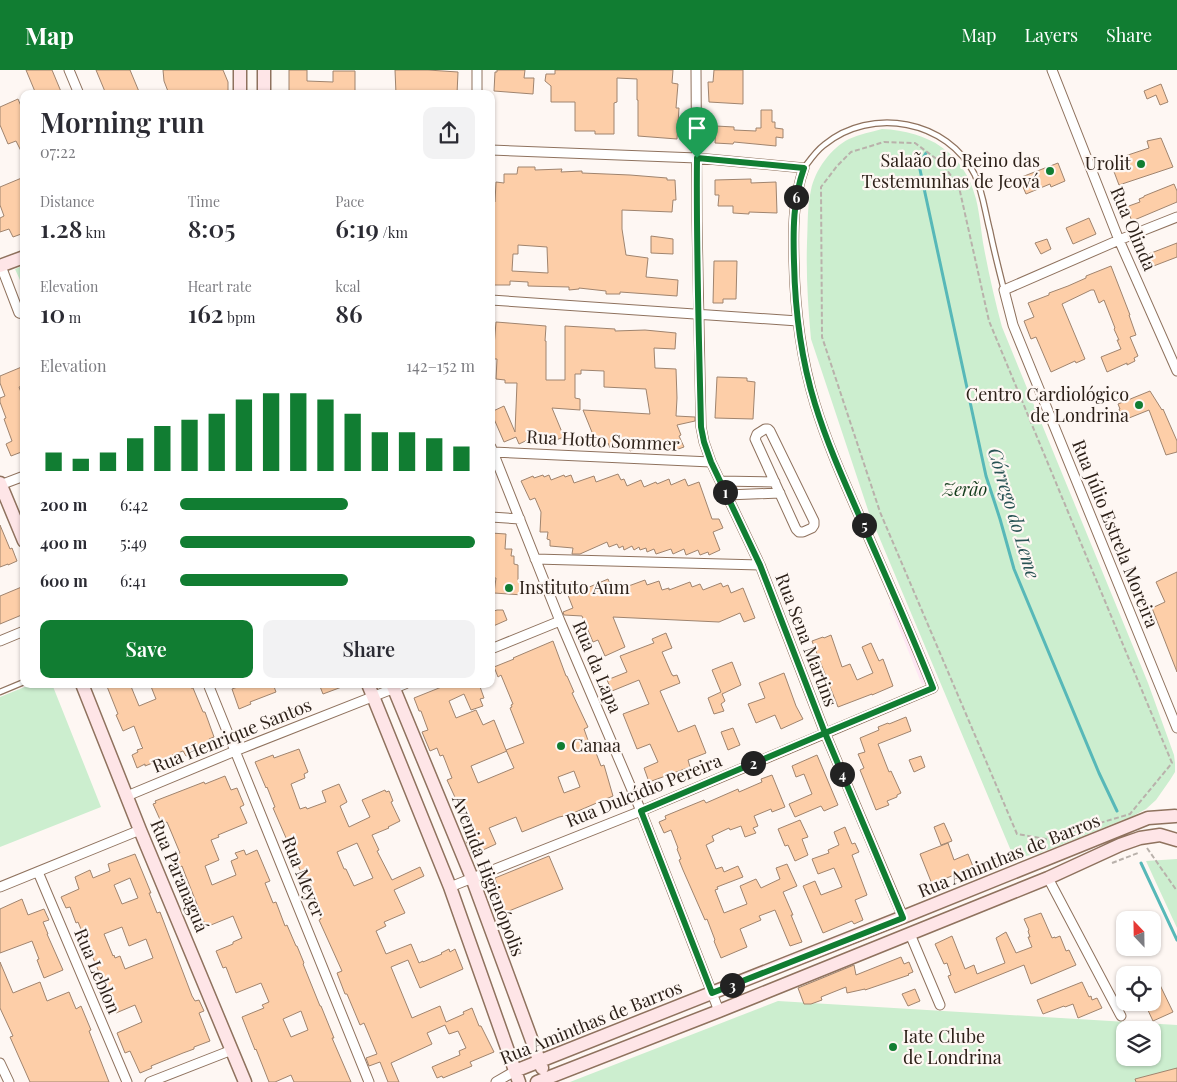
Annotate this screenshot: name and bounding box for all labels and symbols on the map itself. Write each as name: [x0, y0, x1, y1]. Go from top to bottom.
pin: [676, 107, 718, 158]
place label: Salaão do Reino das Testemunhas de Jeová: [862, 148, 1040, 193]
place label: Urolit: [1085, 151, 1132, 175]
marker: Urolit: [1135, 158, 1147, 170]
marker: Salaão do Reino das Testemunhas de Jeová: [1044, 165, 1056, 177]
street label: Rua Olinda: [1105, 183, 1162, 274]
pin: 6: [784, 184, 808, 210]
place label: Centro Cardiológico de Londrina: [966, 382, 1129, 427]
marker: Centro Cardiológico de Londrina: [1133, 399, 1145, 411]
street label: Rua Hotto Sommer: [526, 424, 680, 456]
street label: Rua Júlio Estrela Moreira: [1067, 436, 1165, 631]
water label: Córrego do Leme: [983, 444, 1047, 581]
park label: Zerão: [942, 477, 988, 501]
pin: 1: [712, 480, 738, 504]
pin: 5: [852, 512, 876, 538]
street label: Rua Sena Martins: [770, 569, 843, 710]
place label: Instituto Aum: [519, 575, 630, 599]
marker: Instituto Aum: [503, 582, 515, 594]
street label: Rua da Lapa: [568, 617, 628, 716]
street label: Rua Henrique Santos: [148, 692, 315, 778]
place label: Canaa: [571, 733, 621, 757]
marker: Canaa: [555, 740, 567, 752]
street label: Rua Dulcídio Pereira: [562, 748, 725, 832]
pin: 2: [740, 750, 766, 776]
pin: 4: [830, 762, 854, 786]
street label: Avenida Higienópolis: [447, 791, 531, 960]
street label: Rua Aminthas de Barros: [914, 808, 1103, 903]
street label: Rua Paranaguá: [145, 816, 214, 936]
street label: Rua Meyer: [277, 832, 331, 921]
north arrow: [1116, 911, 1161, 956]
street label: Rua Leblon: [69, 924, 127, 1017]
pin: 3: [720, 972, 744, 998]
street label: Rua Aminthas de Barros: [496, 975, 685, 1070]
place label: Iate Clube de Londrina: [903, 1024, 1002, 1069]
marker: Iate Clube de Londrina: [887, 1041, 899, 1053]

